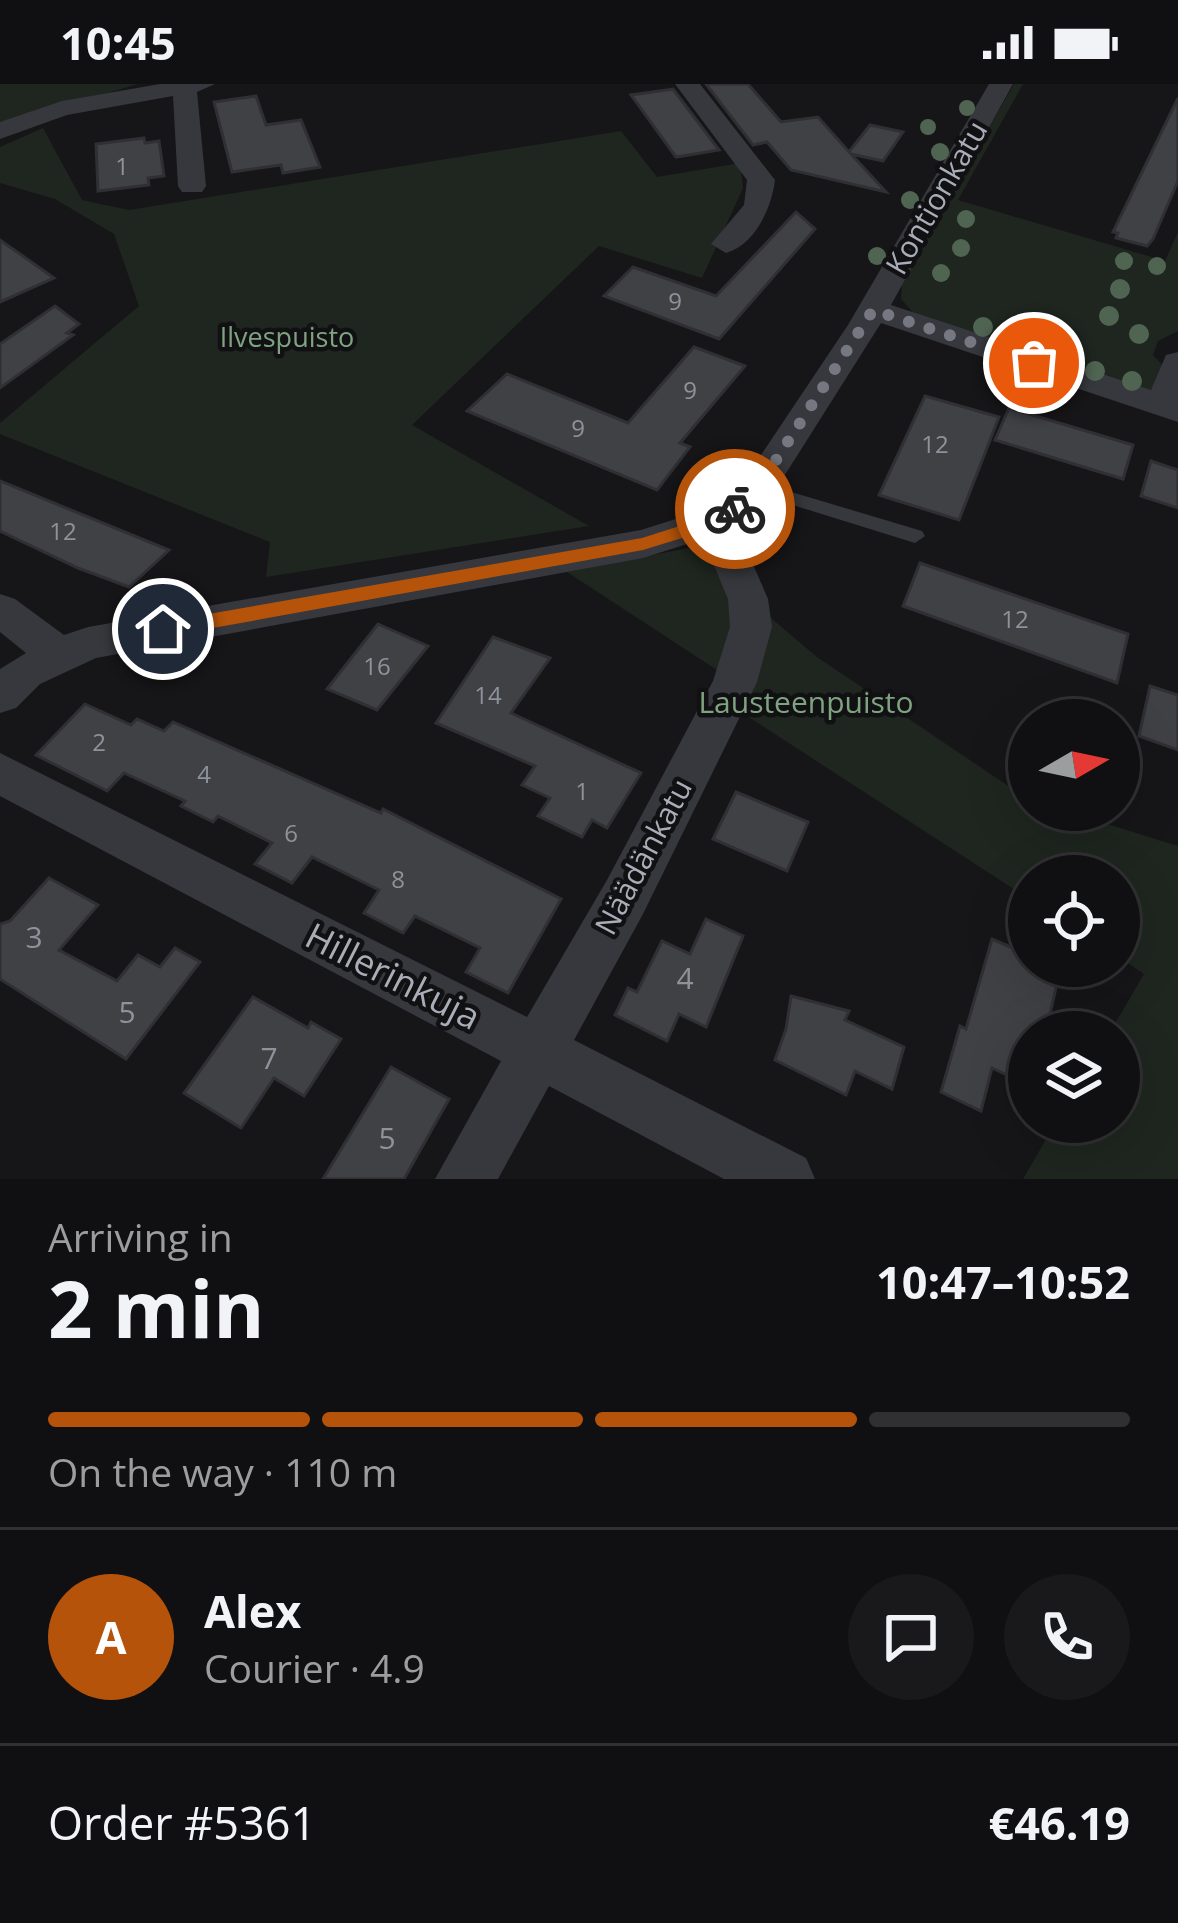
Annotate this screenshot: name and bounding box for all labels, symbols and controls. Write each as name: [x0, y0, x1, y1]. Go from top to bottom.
text: 10:45: [60, 12, 176, 73]
street label: Kontionkatu: [875, 113, 996, 282]
house number: 1: [115, 149, 129, 182]
house number: 9: [668, 284, 682, 317]
pin: [983, 312, 1085, 414]
park label: Ilvespuisto: [220, 318, 354, 355]
icon: bag: [1001, 330, 1067, 396]
house number: 9: [683, 373, 697, 406]
house number: 9: [571, 411, 585, 444]
house number: 12: [921, 427, 949, 460]
courier: [675, 449, 795, 569]
icon: bike: [702, 476, 768, 542]
house number: 12: [49, 514, 77, 547]
pin: [112, 578, 214, 680]
icon: home: [130, 596, 196, 662]
house number: 12: [1001, 602, 1029, 635]
house number: 16: [363, 649, 391, 682]
house number: 14: [474, 678, 502, 711]
park label: Lausteenpuisto: [698, 681, 914, 722]
north arrow: [1008, 699, 1140, 831]
map controls: [1008, 699, 1140, 1143]
house number: 2: [92, 725, 106, 758]
house number: 4: [197, 757, 211, 790]
street label: Näädänkatu: [584, 771, 701, 941]
house number: 1: [575, 774, 589, 807]
house number: 6: [284, 816, 298, 849]
button: locate: [1008, 855, 1140, 987]
house number: 8: [391, 862, 405, 895]
street label: Hillerinkuja: [297, 911, 489, 1041]
house number: 3: [25, 916, 43, 957]
house number: 4: [676, 957, 694, 998]
house number: 5: [118, 991, 136, 1032]
button: layers: [1008, 1011, 1140, 1143]
house number: 7: [260, 1037, 278, 1078]
house number: 5: [378, 1117, 396, 1158]
text: Arriving in: [48, 1210, 233, 1263]
text: 10:47–10:52: [876, 1251, 1130, 1312]
text: 2 min: [48, 1255, 265, 1361]
text: On the way · 110 m: [48, 1445, 397, 1498]
button: chat: [848, 1574, 974, 1700]
button: phone: [1004, 1574, 1130, 1700]
text: Alex: [204, 1580, 301, 1641]
text: A: [95, 1606, 127, 1667]
text: Courier · 4.9: [204, 1641, 425, 1694]
text: Order #5361: [48, 1792, 316, 1853]
text: €46.19: [989, 1792, 1130, 1853]

